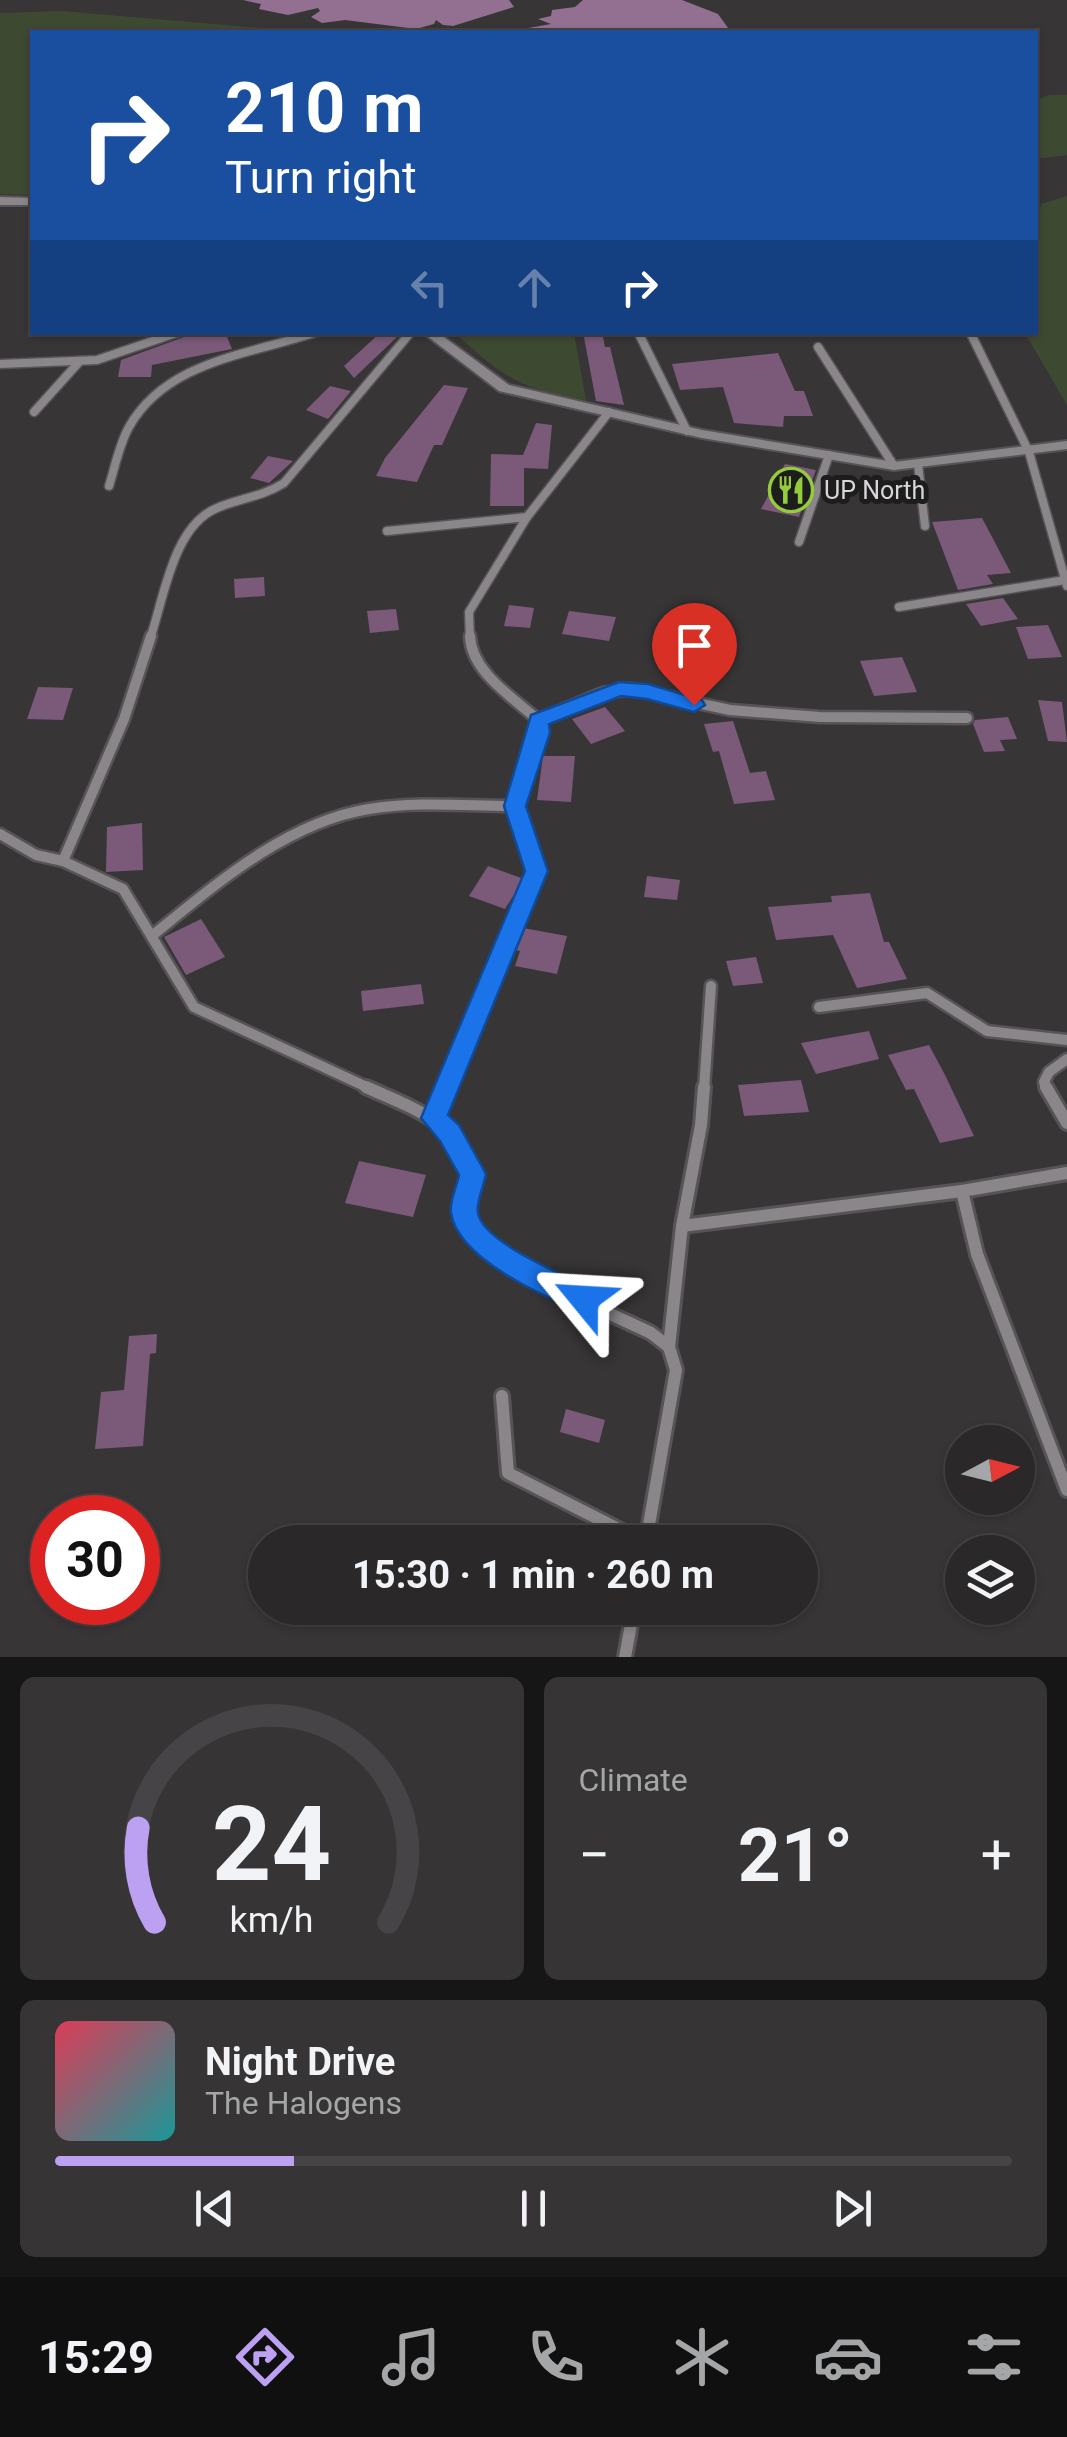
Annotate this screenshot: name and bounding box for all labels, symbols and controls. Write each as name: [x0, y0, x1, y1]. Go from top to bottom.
text: 210 m: [225, 67, 424, 149]
icon: right: [60, 70, 190, 200]
text: Turn right: [225, 151, 417, 204]
icon: left: [402, 260, 457, 315]
icon: ahead: [507, 260, 562, 315]
icon: right: [612, 260, 667, 315]
restaurant icon: UP North: [768, 467, 814, 513]
place label: UP North: [824, 476, 925, 505]
pin: [652, 603, 737, 706]
icon: arrive: [667, 618, 722, 673]
position arrow: [532, 1247, 636, 1351]
north arrow: [945, 1425, 1035, 1515]
map controls: [945, 1425, 1035, 1625]
speed limit sign: 30: [30, 1495, 160, 1625]
button: layers: [945, 1535, 1035, 1625]
text: 15:30 · 1 min · 260 m: [352, 1553, 714, 1597]
text: Climate: [579, 1761, 688, 1799]
text: 24: [212, 1784, 331, 1905]
text: 21°: [738, 1811, 853, 1899]
text: −: [579, 1823, 610, 1887]
text: +: [981, 1823, 1012, 1887]
text: km/h: [230, 1899, 314, 1941]
text: Night Drive: [205, 2040, 395, 2084]
text: The Halogens: [205, 2084, 402, 2122]
icon: previous: [187, 2181, 242, 2236]
icon: pause: [506, 2181, 561, 2236]
icon: next: [825, 2181, 880, 2236]
icon: directions: [230, 2322, 300, 2392]
icon: music: [376, 2322, 446, 2392]
icon: phone: [521, 2322, 591, 2392]
icon: climate: [667, 2322, 737, 2392]
icon: car: [813, 2322, 883, 2392]
icon: filters: [959, 2322, 1029, 2392]
text: 15:29: [38, 2331, 154, 2384]

